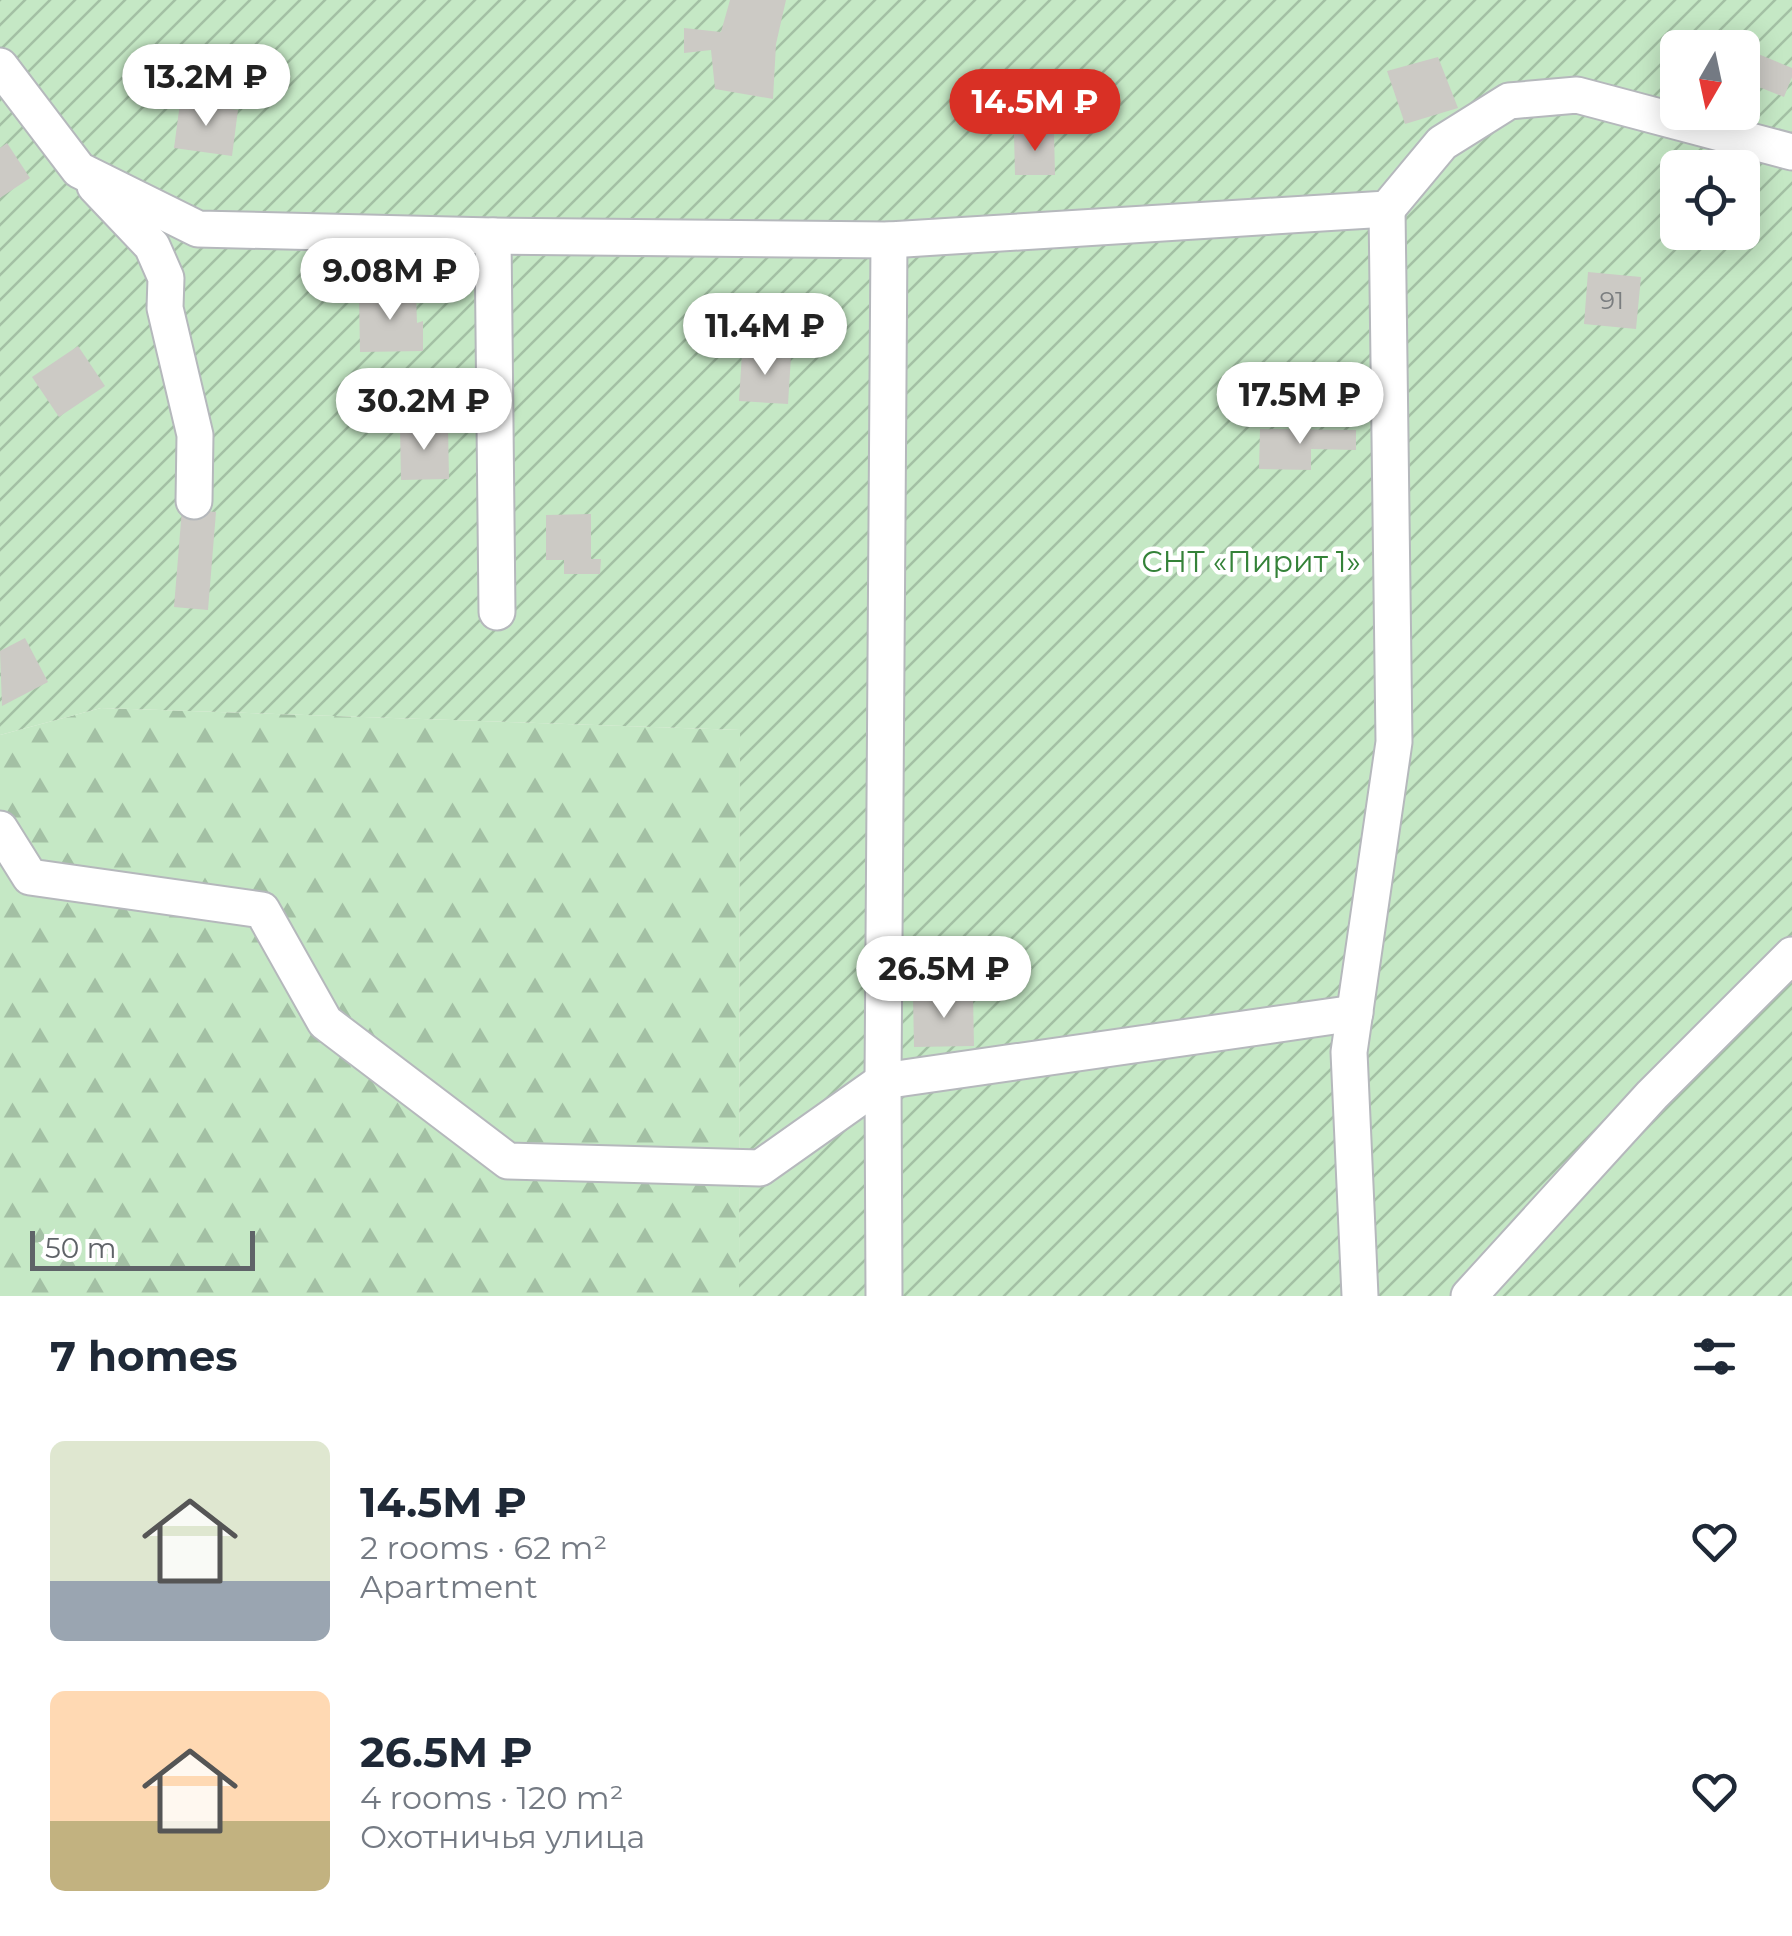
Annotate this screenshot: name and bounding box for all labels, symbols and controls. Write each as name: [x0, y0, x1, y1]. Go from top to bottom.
north arrow: [1660, 30, 1760, 130]
map controls: [1660, 30, 1760, 250]
pin: 13.2M ₽: [114, 44, 298, 129]
text: 13.2M ₽: [144, 57, 268, 96]
pin: 14.5M ₽: [943, 69, 1127, 154]
text: 14.5M ₽: [971, 82, 1099, 121]
button: locate: [1660, 150, 1760, 250]
pin: 9.08M ₽: [298, 238, 482, 323]
text: 9.08M ₽: [322, 251, 458, 290]
house number: 91: [1600, 285, 1624, 315]
pin: 11.4M ₽: [673, 293, 857, 378]
text: 11.4M ₽: [705, 306, 825, 345]
pin: 17.5M ₽: [1208, 362, 1392, 447]
pin: 30.2M ₽: [332, 368, 516, 453]
text: 17.5M ₽: [1239, 375, 1361, 414]
text: 30.2M ₽: [358, 381, 490, 420]
park label: СНТ «Пирит 1»: [1141, 543, 1361, 580]
pin: 26.5M ₽: [852, 936, 1036, 1021]
text: 26.5M ₽: [878, 949, 1010, 988]
scale bar: [30, 1226, 255, 1270]
text: 50 m: [45, 1231, 116, 1265]
icon: filters: [1687, 1329, 1742, 1384]
text: 7 homes: [50, 1330, 238, 1382]
text: 14.5M ₽: [360, 1476, 527, 1528]
icon: home: [130, 1481, 250, 1601]
icon: heart: [1687, 1514, 1742, 1569]
text: 2 rooms · 62 m²: [360, 1528, 607, 1567]
text: Apartment: [360, 1567, 538, 1606]
text: 26.5M ₽: [360, 1726, 533, 1778]
icon: home: [130, 1731, 250, 1851]
icon: heart: [1687, 1764, 1742, 1819]
text: 4 rooms · 120 m²: [360, 1778, 623, 1817]
text: Охотничья улица: [360, 1817, 645, 1856]

